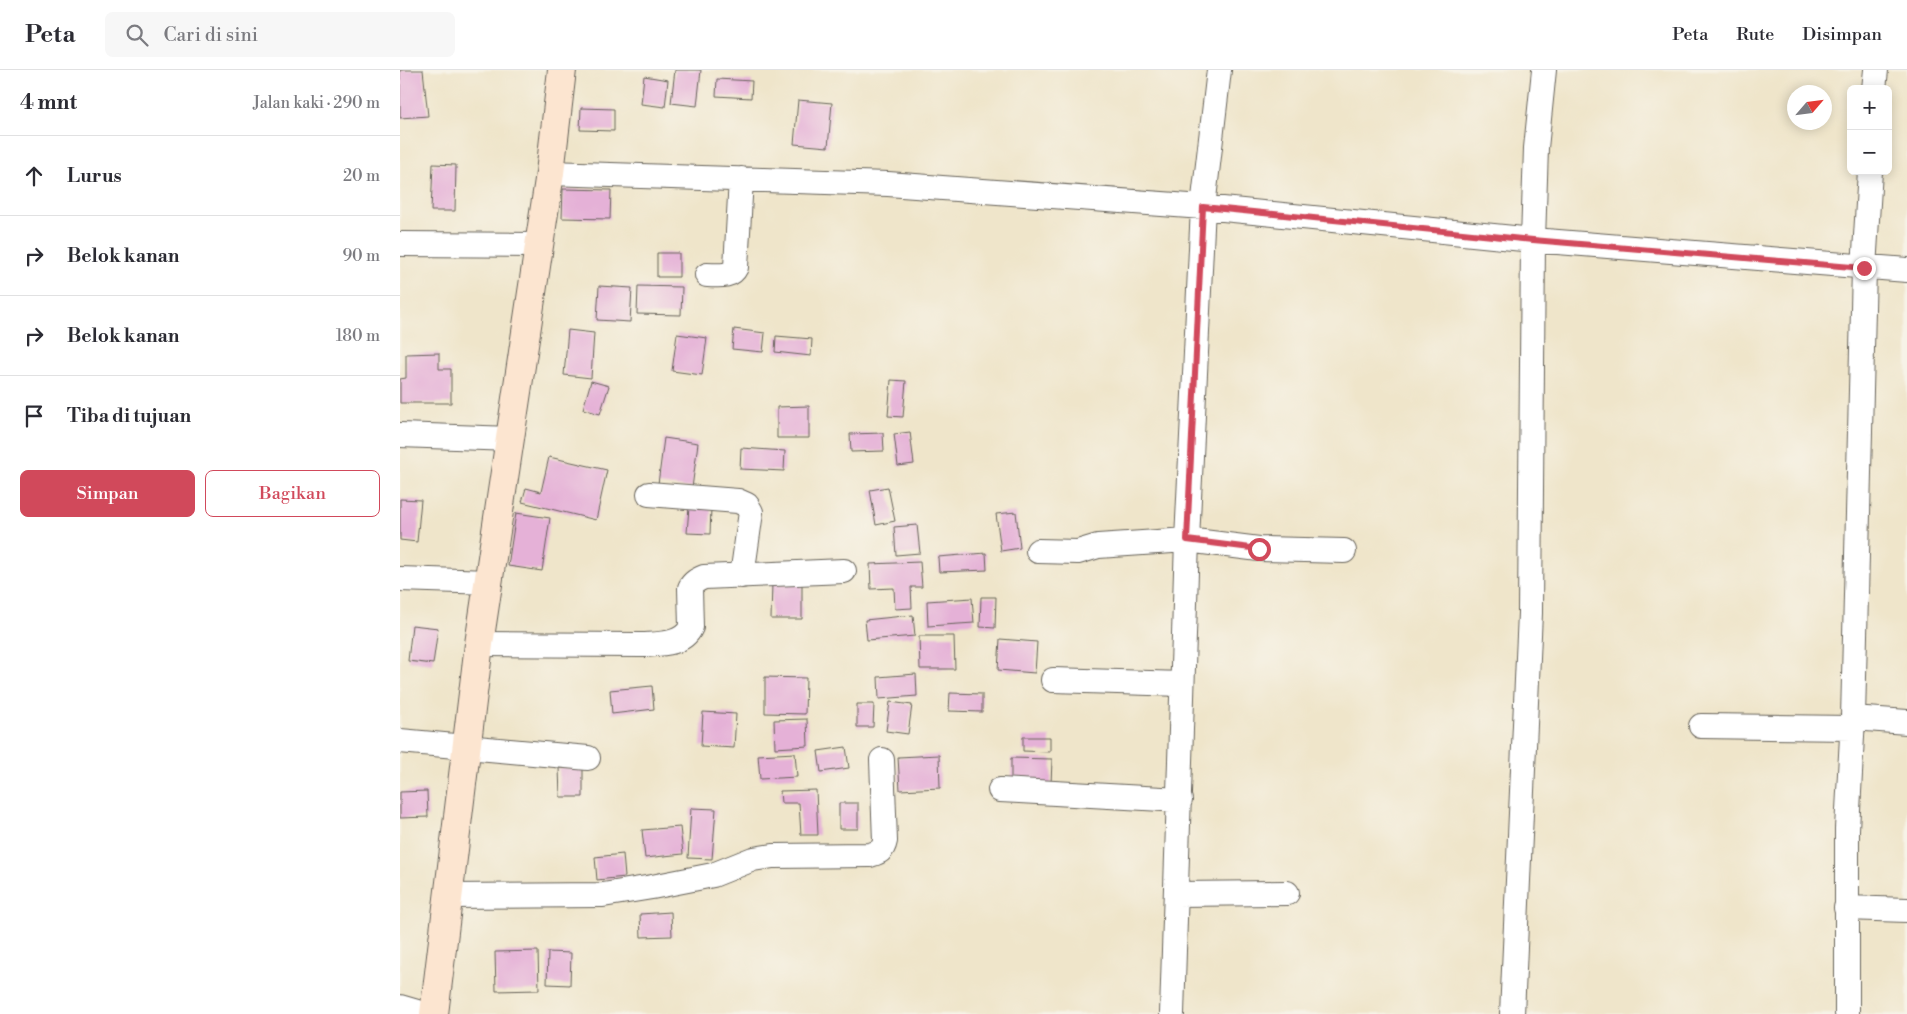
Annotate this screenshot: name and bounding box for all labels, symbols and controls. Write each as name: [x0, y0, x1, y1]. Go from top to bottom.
search box: [105, 12, 455, 57]
text: Peta: [25, 20, 75, 50]
icon: search: [123, 21, 151, 49]
text: Cari di sini: [163, 23, 258, 47]
text: Peta: [1672, 23, 1708, 46]
text: Rute: [1736, 23, 1774, 46]
text: Disimpan: [1802, 23, 1882, 46]
north arrow: [1787, 85, 1832, 130]
map controls: [1847, 85, 1892, 175]
button: +: [1847, 85, 1892, 130]
text: 4 mnt: [20, 90, 77, 116]
text: Jalan kaki · 290 m: [253, 93, 380, 113]
button: −: [1847, 130, 1892, 175]
icon: ahead: [20, 162, 48, 190]
text: Lurus: [67, 164, 122, 188]
text: 20 m: [343, 166, 380, 186]
icon: right: [20, 242, 48, 270]
text: Belok kanan: [67, 244, 180, 268]
text: 90 m: [342, 246, 380, 266]
route end: [1853, 257, 1876, 280]
icon: right: [20, 322, 48, 350]
text: Belok kanan: [67, 324, 180, 348]
text: 180 m: [336, 326, 380, 346]
icon: arrive: [20, 402, 48, 430]
text: Tiba di tujuan: [67, 404, 191, 428]
button: Simpan: [20, 470, 195, 517]
button: Bagikan: [205, 470, 380, 517]
route start: [1248, 538, 1271, 561]

